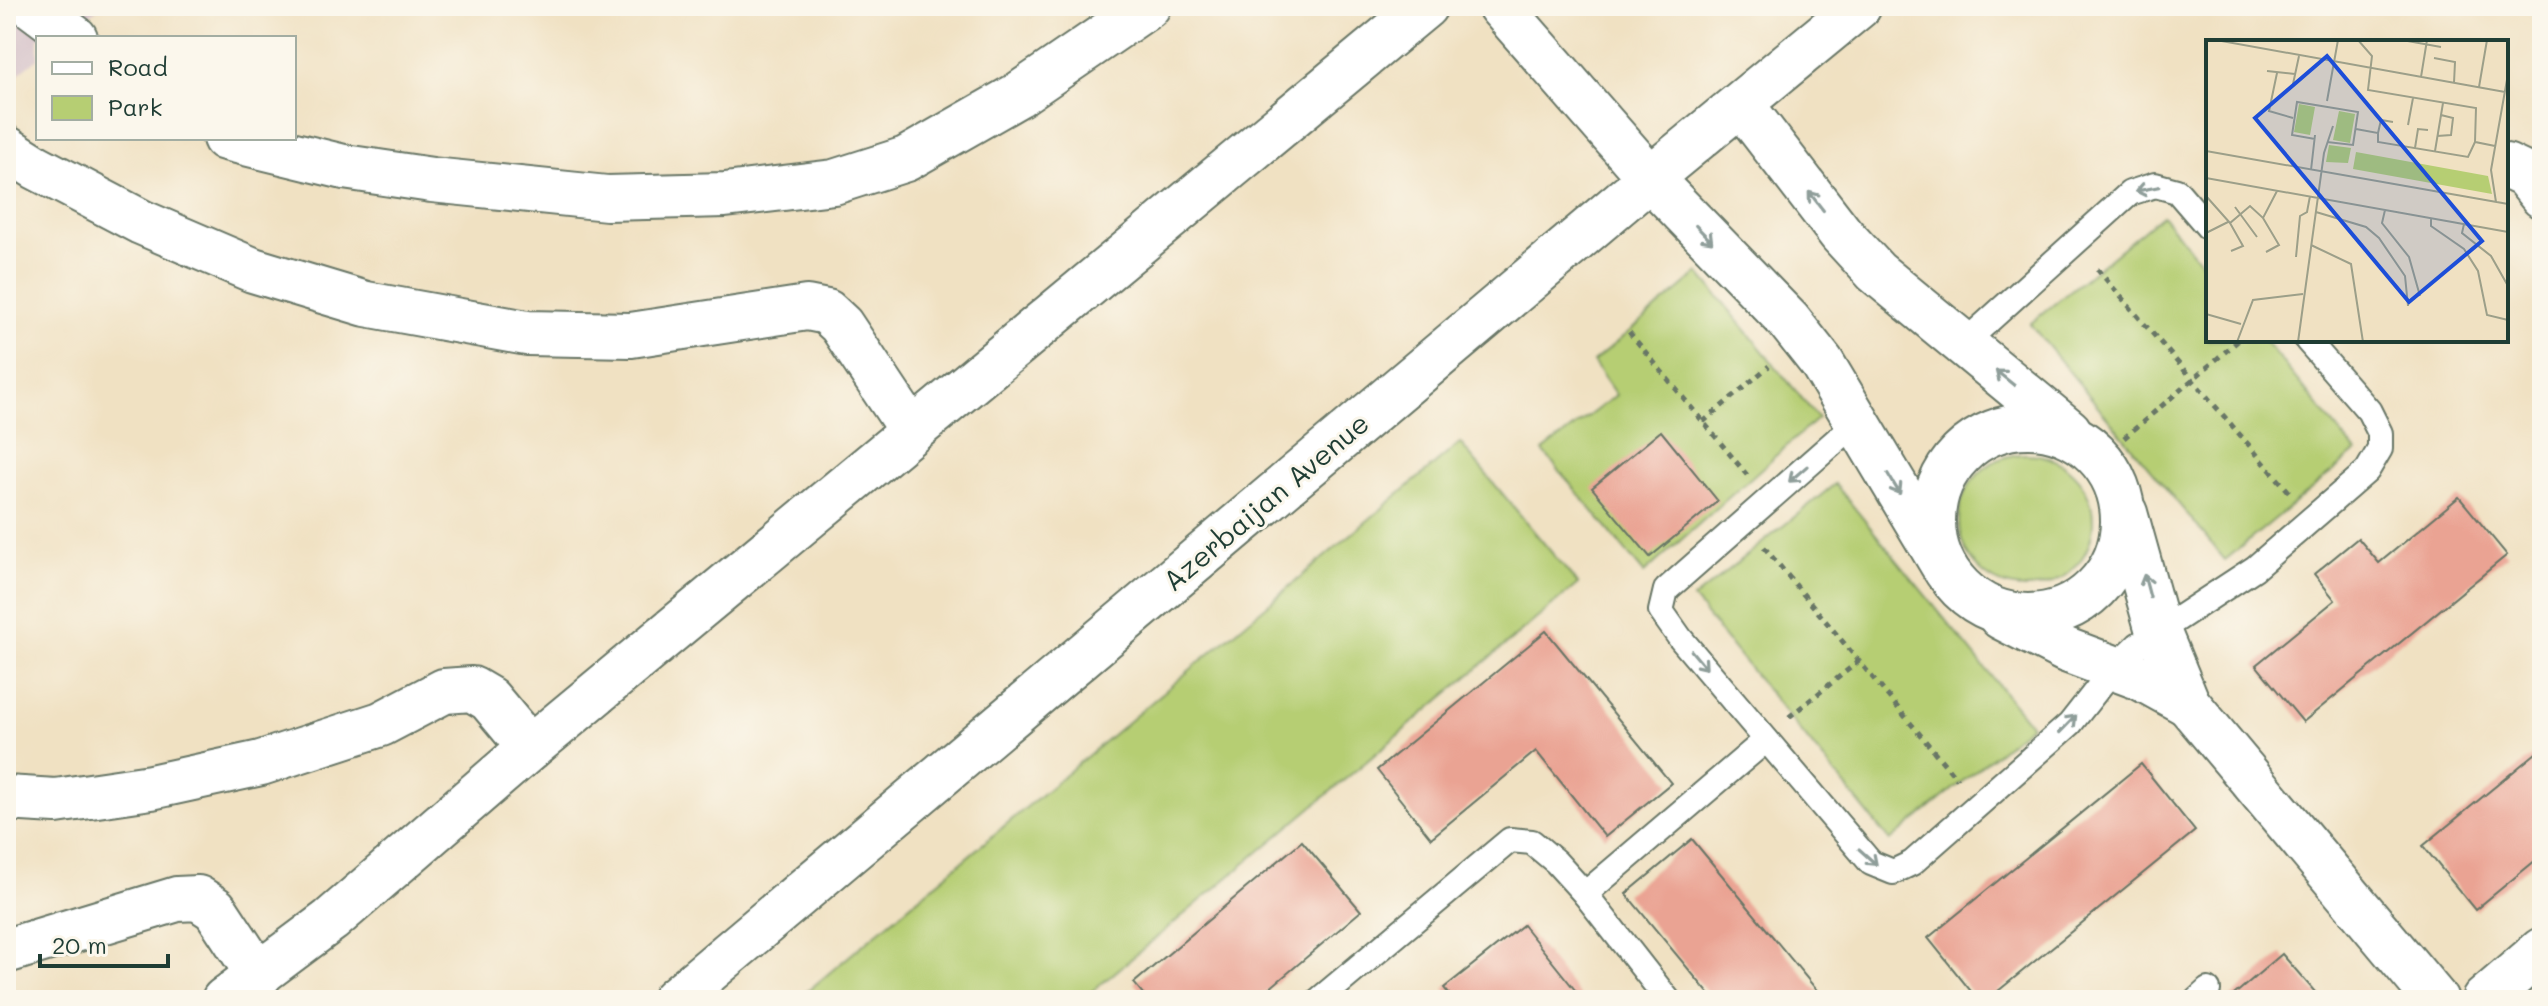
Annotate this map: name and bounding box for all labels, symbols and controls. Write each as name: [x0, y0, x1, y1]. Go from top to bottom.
legend: [36, 36, 296, 140]
inset map: [2206, 40, 2508, 342]
text: Road: [108, 51, 168, 82]
text: Park: [108, 91, 162, 122]
one-way arrow: [2135, 183, 2161, 198]
one-way arrow: [1807, 191, 1824, 212]
one-way arrow: [1694, 224, 1713, 243]
one-way arrow: [1995, 369, 2016, 387]
street label: Azerbaijan Avenue: [1155, 404, 1376, 598]
one-way arrow: [1789, 464, 1809, 482]
one-way arrow: [1887, 472, 1903, 495]
one-way arrow: [2139, 573, 2154, 599]
one-way arrow: [1690, 650, 1708, 670]
one-way arrow: [2059, 714, 2078, 734]
one-way arrow: [1858, 848, 1878, 866]
scale bar: [40, 918, 168, 968]
text: 20 m: [52, 929, 107, 960]

